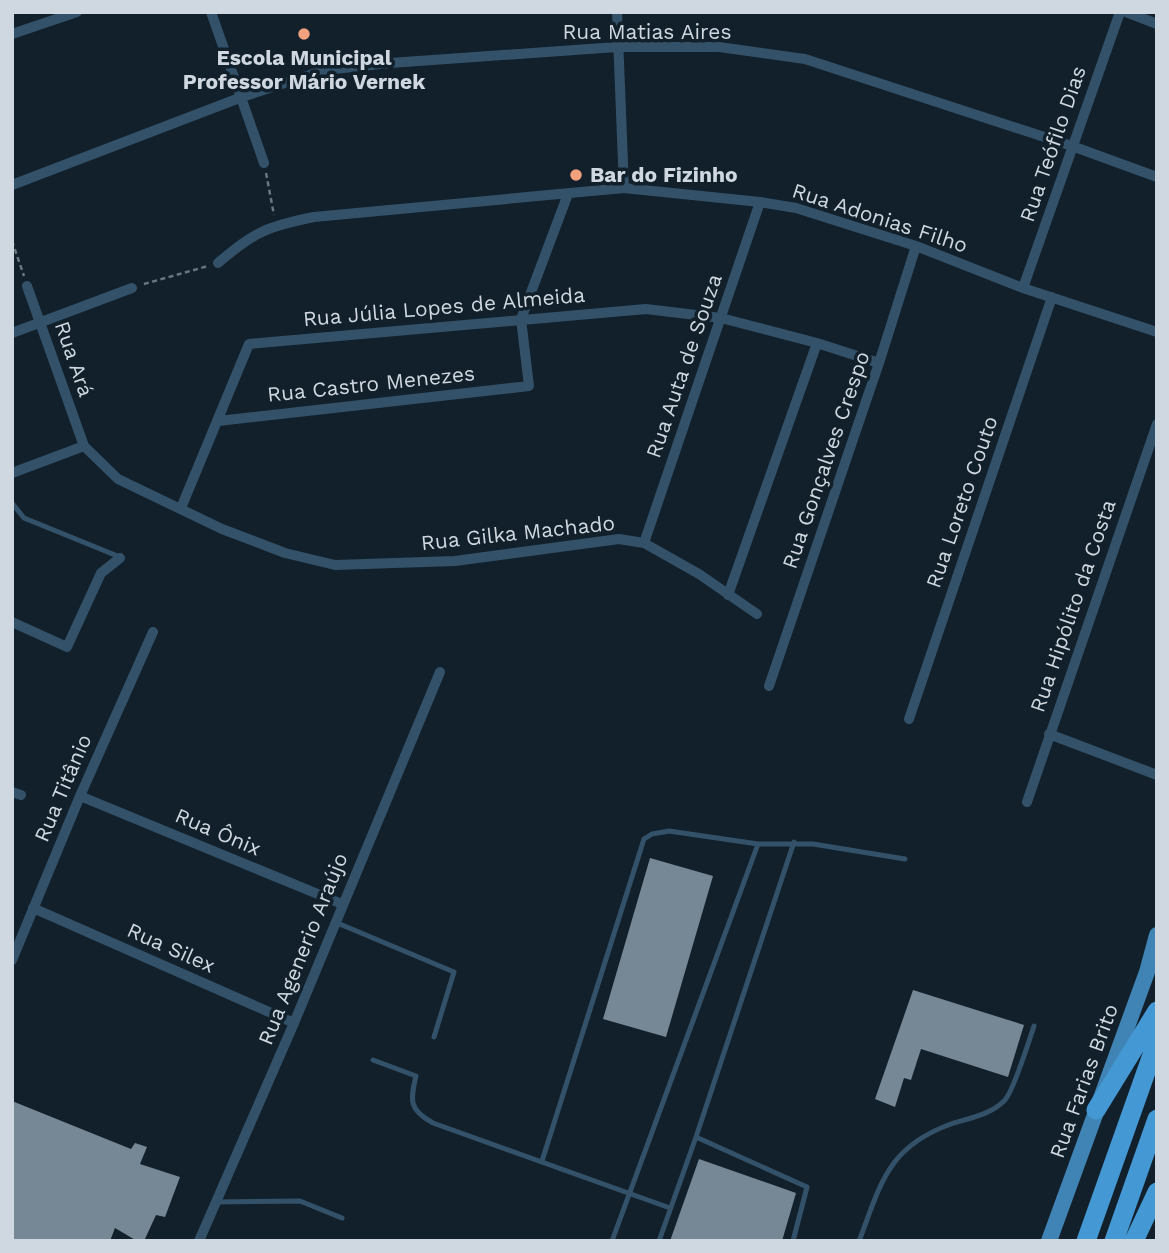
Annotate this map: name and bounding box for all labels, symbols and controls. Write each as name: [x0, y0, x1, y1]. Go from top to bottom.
street label: Rua Matias Aires: [562, 19, 732, 44]
marker: Escola Municipal Professor Mário Vernek: [296, 26, 312, 42]
place label: Escola Municipal Professor Mário Vernek: [183, 45, 426, 94]
street label: Rua Teófilo Dias: [1014, 63, 1091, 225]
place label: Bar do Fizinho: [590, 162, 738, 187]
marker: Bar do Fizinho: [568, 167, 584, 183]
street label: Rua Adonias Filho: [789, 177, 971, 258]
street label: Rua Auta de Souza: [640, 270, 727, 461]
street label: Rua Júlia Lopes de Almeida: [302, 282, 586, 331]
street label: Rua Ará: [50, 318, 99, 400]
street label: Rua Gonçalves Crespo: [776, 348, 875, 572]
street label: Rua Castro Menezes: [266, 360, 476, 407]
street label: Rua Loreto Couto: [920, 413, 1003, 591]
street label: Rua Hipólito da Costa: [1024, 496, 1121, 715]
street label: Rua Gilka Machado: [420, 510, 616, 555]
street label: Rua Titânio: [29, 730, 96, 845]
street label: Rua Ônix: [172, 802, 265, 861]
street label: Rua Agenerio Araújo: [253, 849, 353, 1048]
street label: Rua Silex: [123, 917, 219, 978]
street label: Rua Farias Brito: [1044, 1000, 1123, 1161]

